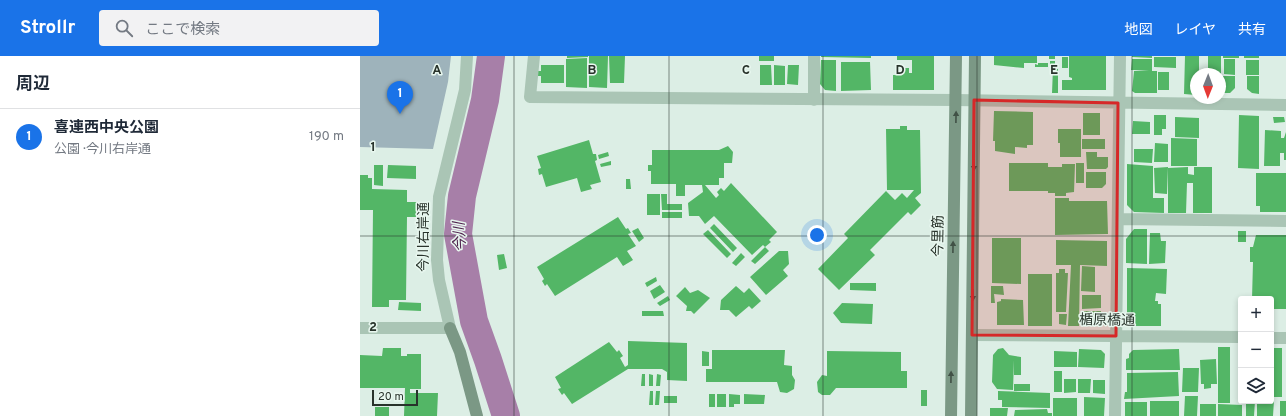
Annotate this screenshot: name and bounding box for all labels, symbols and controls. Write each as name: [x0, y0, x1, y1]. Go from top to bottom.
search box: [99, 10, 379, 46]
text: Strollr: [20, 16, 75, 40]
icon: search: [113, 17, 135, 39]
text: ここで検索: [145, 21, 220, 40]
text: 地図: [1124, 22, 1152, 39]
text: レイヤ: [1174, 22, 1216, 39]
text: 共有: [1238, 22, 1266, 39]
text: A: [432, 63, 442, 79]
text: B: [588, 63, 597, 79]
text: C: [742, 63, 750, 79]
text: D: [895, 63, 905, 79]
text: E: [1050, 63, 1058, 79]
north arrow: [1190, 68, 1226, 104]
text: 周辺: [16, 74, 50, 96]
pin: 1: [387, 81, 413, 114]
one-way arrow: [953, 110, 959, 123]
text: 喜連西中央公園: [54, 119, 159, 138]
text: 1: [26, 129, 32, 145]
text: 190 m: [309, 129, 344, 145]
text: 1: [370, 140, 376, 156]
text: 公園 · 今川右岸通: [54, 142, 151, 158]
one-way arrow: [971, 159, 977, 172]
street label: 今川右岸通: [416, 202, 433, 272]
street label: 今里筋: [929, 215, 948, 257]
water label: 今川: [451, 220, 471, 252]
your location: [807, 225, 827, 245]
one-way arrow: [950, 241, 957, 253]
one-way arrow: [970, 289, 976, 302]
map controls: [1238, 296, 1274, 404]
button: +: [1238, 296, 1274, 332]
street label: 楯原橋通: [1079, 312, 1135, 330]
text: 2: [369, 320, 377, 336]
button: −: [1238, 332, 1274, 368]
button: layers: [1238, 368, 1274, 404]
one-way arrow: [948, 370, 954, 383]
scale bar: [372, 388, 418, 407]
text: 20 m: [378, 390, 404, 404]

